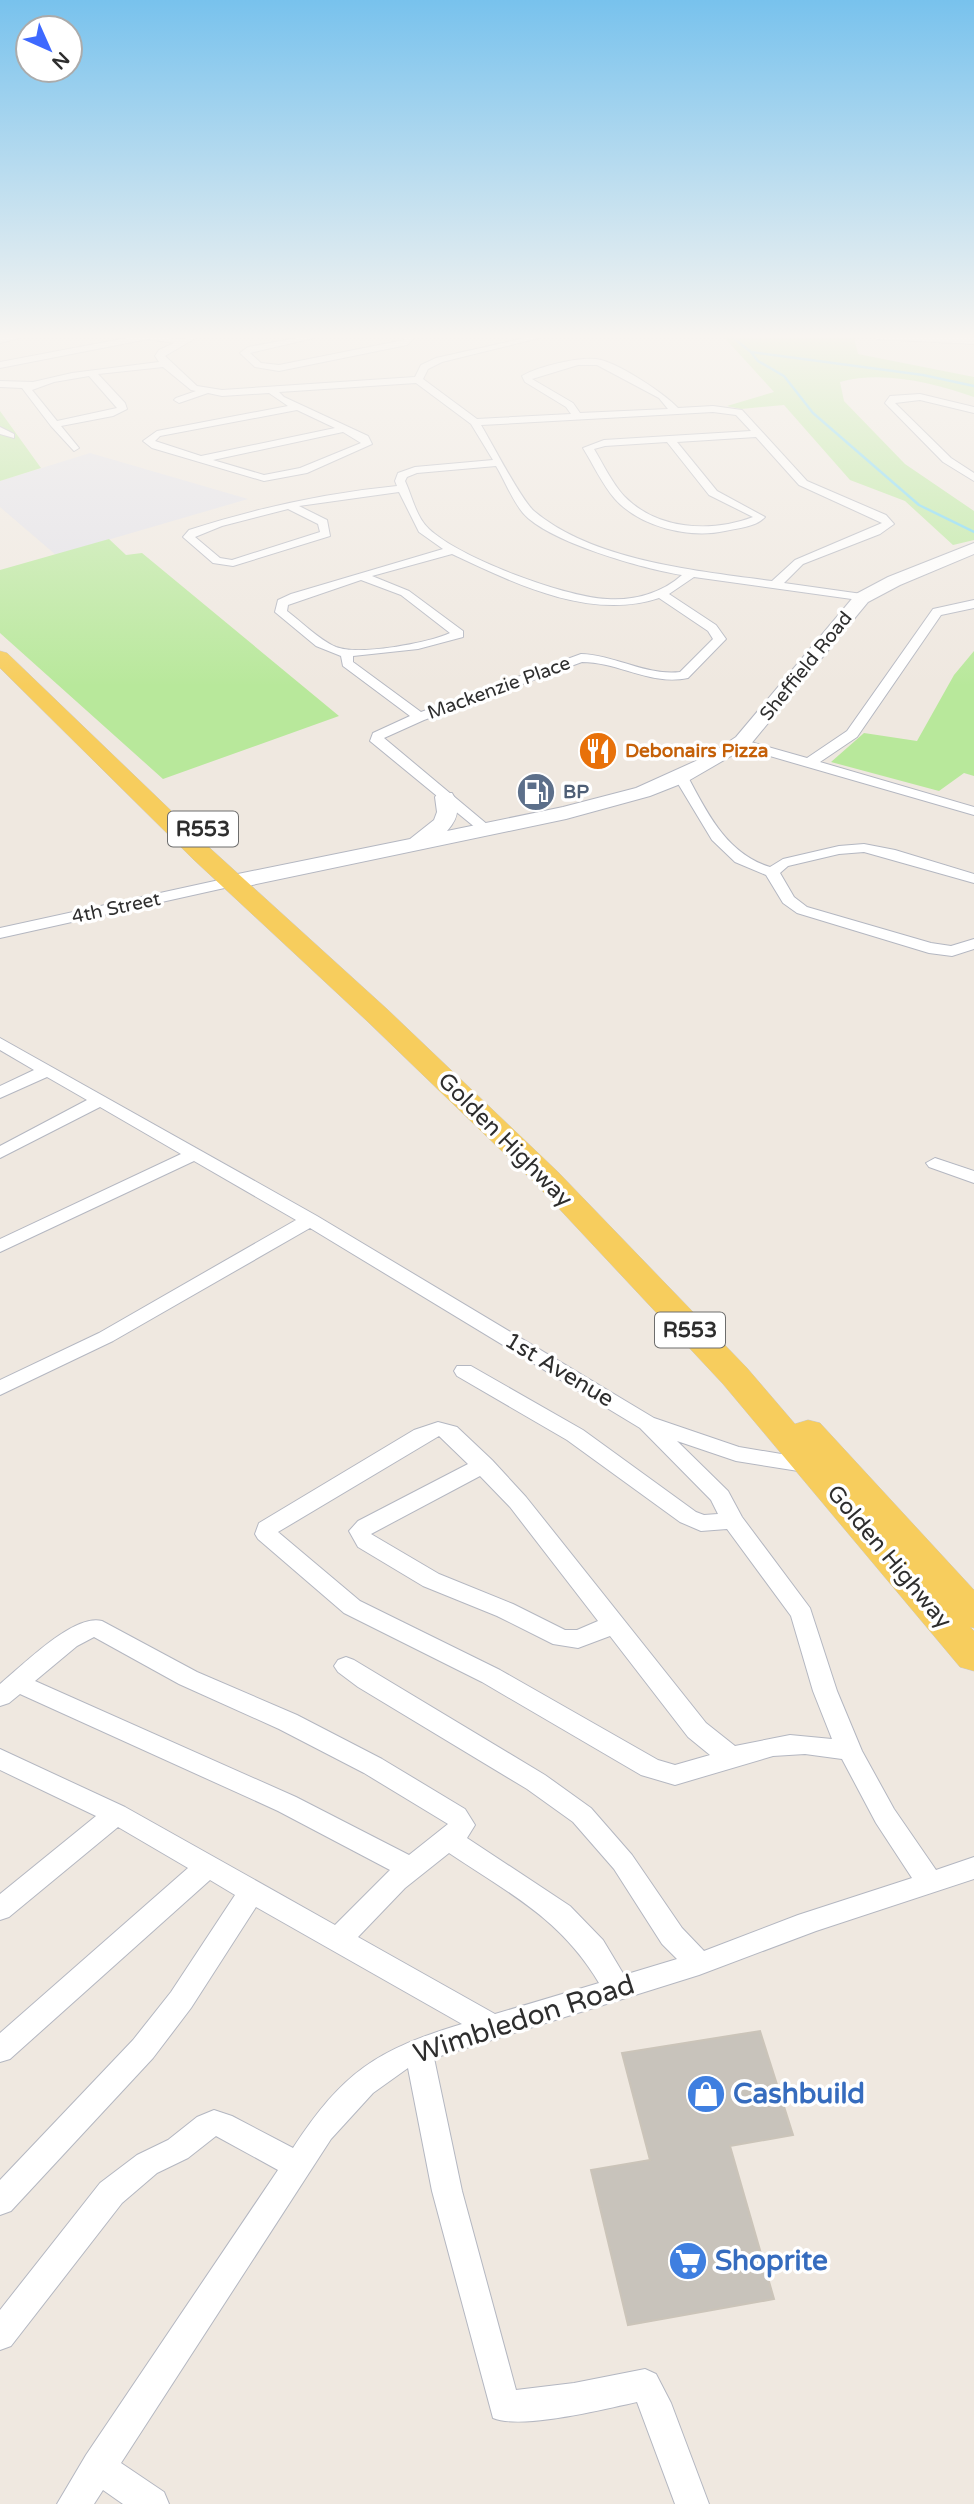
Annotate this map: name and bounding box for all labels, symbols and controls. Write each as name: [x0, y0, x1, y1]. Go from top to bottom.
north arrow: [14, 14, 84, 84]
text: N: [47, 47, 73, 73]
street label: Sheffield Road: [755, 607, 857, 725]
street label: Mackenzie Place: [425, 652, 573, 724]
restaurant icon: Debonairs Pizza: [577, 730, 619, 772]
place label: Debonairs Pizza: [625, 740, 768, 762]
fuel station icon: BP: [515, 771, 557, 813]
place label: BP: [563, 781, 589, 803]
road number: R553: [168, 812, 238, 846]
street label: 4th Street: [70, 888, 162, 928]
street label: Golden Highway: [432, 1067, 578, 1213]
road number: R553: [655, 1312, 725, 1348]
street label: 1st Avenue: [499, 1326, 619, 1414]
street label: Golden Highway: [821, 1479, 957, 1635]
street label: Wimbledon Road: [409, 1967, 639, 2071]
shop icon: Cashbuild: [685, 2073, 727, 2115]
place label: Cashbuild: [733, 2077, 865, 2111]
supermarket icon: Shoprite: [667, 2240, 709, 2282]
place label: Shoprite: [715, 2244, 828, 2278]

